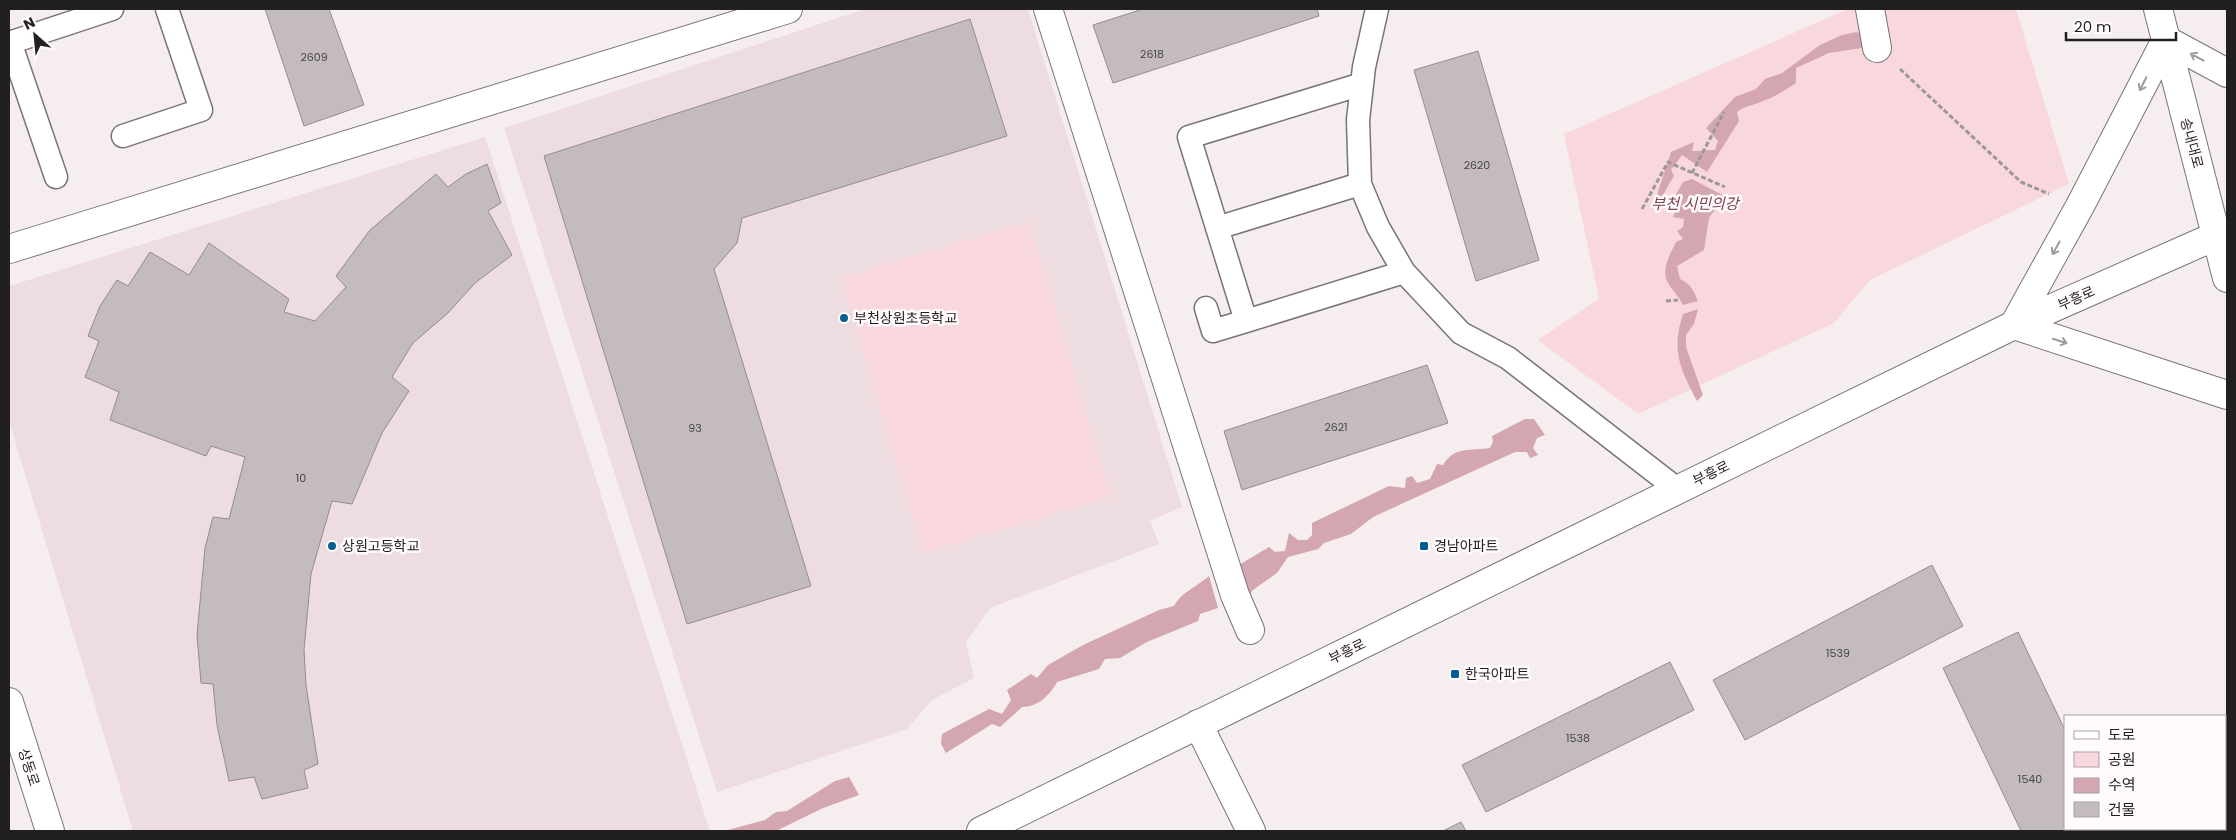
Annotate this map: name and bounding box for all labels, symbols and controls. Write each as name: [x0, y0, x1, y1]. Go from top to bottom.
north arrow: [10, 10, 60, 60]
scale bar: [2066, 10, 2176, 42]
text: N: [20, 12, 38, 35]
text: 20 m: [2074, 16, 2112, 37]
house number: 2618: [1140, 46, 1164, 62]
house number: 2609: [300, 49, 328, 65]
one-way arrow: [2189, 52, 2204, 62]
one-way arrow: [2138, 76, 2148, 91]
street label: 송내대로: [2176, 116, 2208, 171]
house number: 2620: [1464, 157, 1490, 173]
water label: 부천 시민의강: [1651, 193, 1741, 214]
one-way arrow: [2051, 241, 2061, 256]
street label: 부흥로: [2054, 281, 2098, 315]
place label: 부천상원초등학교: [854, 308, 957, 328]
marker: 부천상원초등학교: [838, 312, 850, 324]
one-way arrow: [2052, 336, 2068, 346]
house number: 2621: [1324, 419, 1348, 435]
house number: 93: [688, 420, 702, 436]
street label: 부흥로: [1689, 455, 1733, 490]
house number: 10: [296, 470, 306, 486]
place label: 상원고등학교: [342, 536, 419, 556]
place label: 경남아파트: [1434, 536, 1499, 556]
marker: 상원고등학교: [326, 540, 338, 552]
marker: 경남아파트: [1418, 540, 1430, 552]
street label: 부흥로: [1325, 633, 1369, 668]
house number: 1539: [1826, 645, 1850, 661]
place label: 한국아파트: [1465, 664, 1530, 684]
marker: 한국아파트: [1449, 668, 1461, 680]
legend: [2064, 715, 2226, 830]
text: 도로: [2108, 724, 2136, 745]
house number: 1538: [1566, 730, 1590, 746]
street label: 상동로: [14, 746, 45, 789]
text: 공원: [2108, 749, 2136, 770]
house number: 1540: [2018, 771, 2042, 787]
text: 수역: [2108, 774, 2136, 795]
text: 건물: [2108, 799, 2136, 820]

